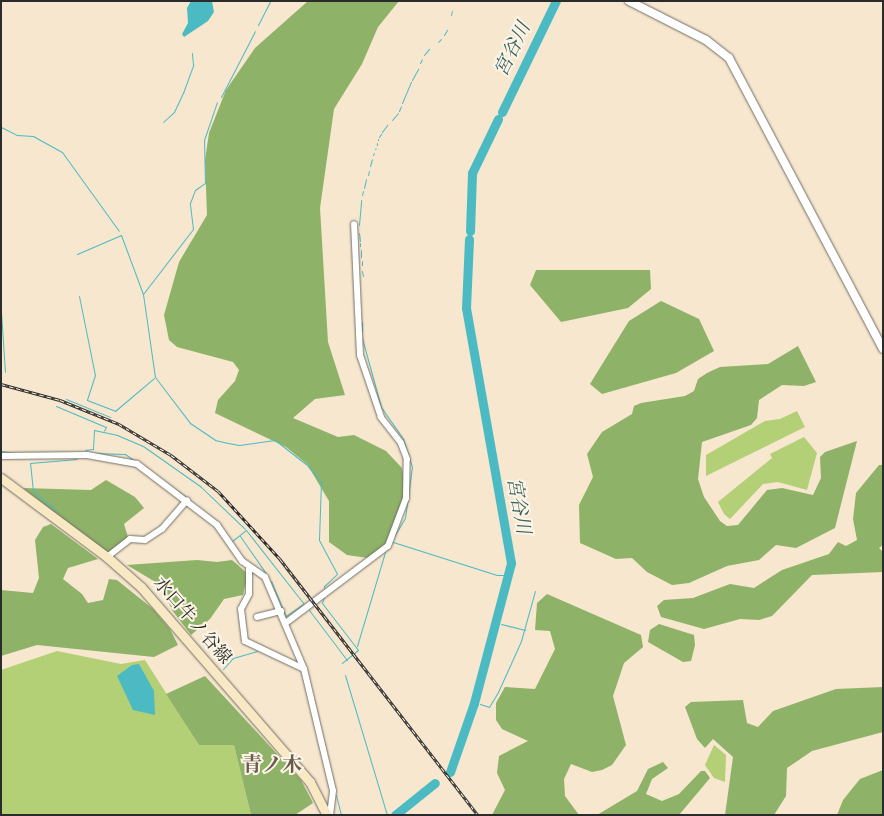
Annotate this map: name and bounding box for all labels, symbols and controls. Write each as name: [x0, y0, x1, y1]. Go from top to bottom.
water label: 宮谷川: [491, 19, 537, 81]
water label: 宮谷川: [501, 476, 533, 536]
street label: 水口牛ノ谷線: [148, 573, 236, 669]
district label: 青ノ木: [242, 754, 302, 778]

